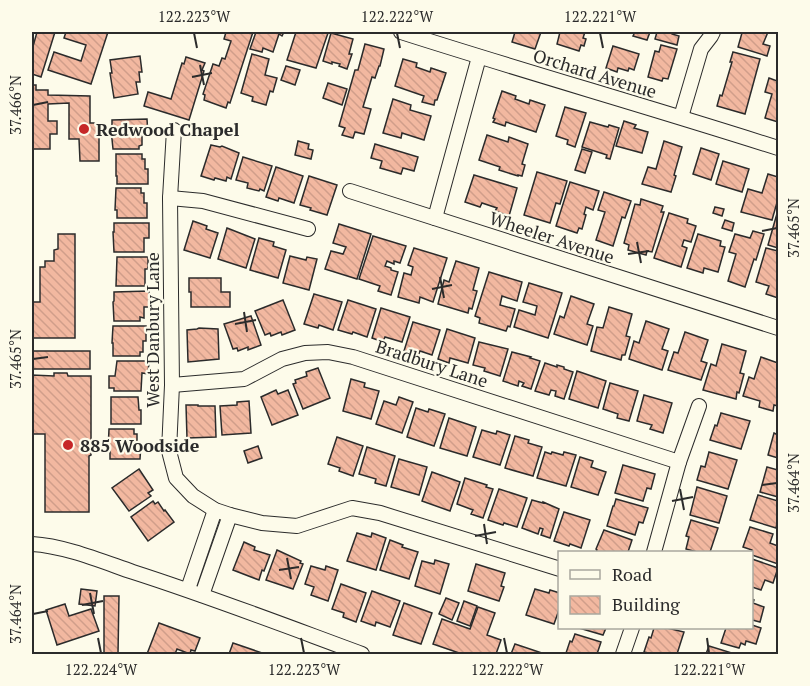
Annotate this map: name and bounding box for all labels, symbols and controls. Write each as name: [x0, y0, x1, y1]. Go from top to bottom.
text: 122.223°W: [158, 6, 231, 26]
text: 122.222°W: [361, 6, 434, 26]
text: 122.221°W: [564, 6, 637, 26]
street label: Orchard Avenue: [530, 43, 660, 103]
text: 37.466°N: [5, 75, 25, 135]
place label: Redwood Chapel: [96, 117, 239, 141]
marker: Redwood Chapel: [77, 122, 91, 136]
text: 37.465°N: [783, 198, 803, 258]
street label: Wheeler Avenue: [487, 206, 617, 268]
street label: West Danbury Lane: [140, 252, 164, 408]
text: 37.465°N: [5, 329, 25, 389]
street label: Bradbury Lane: [373, 334, 491, 392]
place label: 885 Woodside: [80, 433, 200, 457]
marker: 885 Woodside: [61, 438, 75, 452]
text: 37.464°N: [783, 453, 803, 513]
legend: [558, 551, 753, 629]
text: Road: [612, 562, 652, 586]
text: 37.464°N: [5, 584, 25, 644]
text: Building: [612, 592, 680, 616]
text: 122.224°W: [65, 659, 138, 679]
text: 122.223°W: [268, 659, 341, 679]
text: 122.222°W: [471, 659, 544, 679]
text: 122.221°W: [673, 659, 746, 679]

